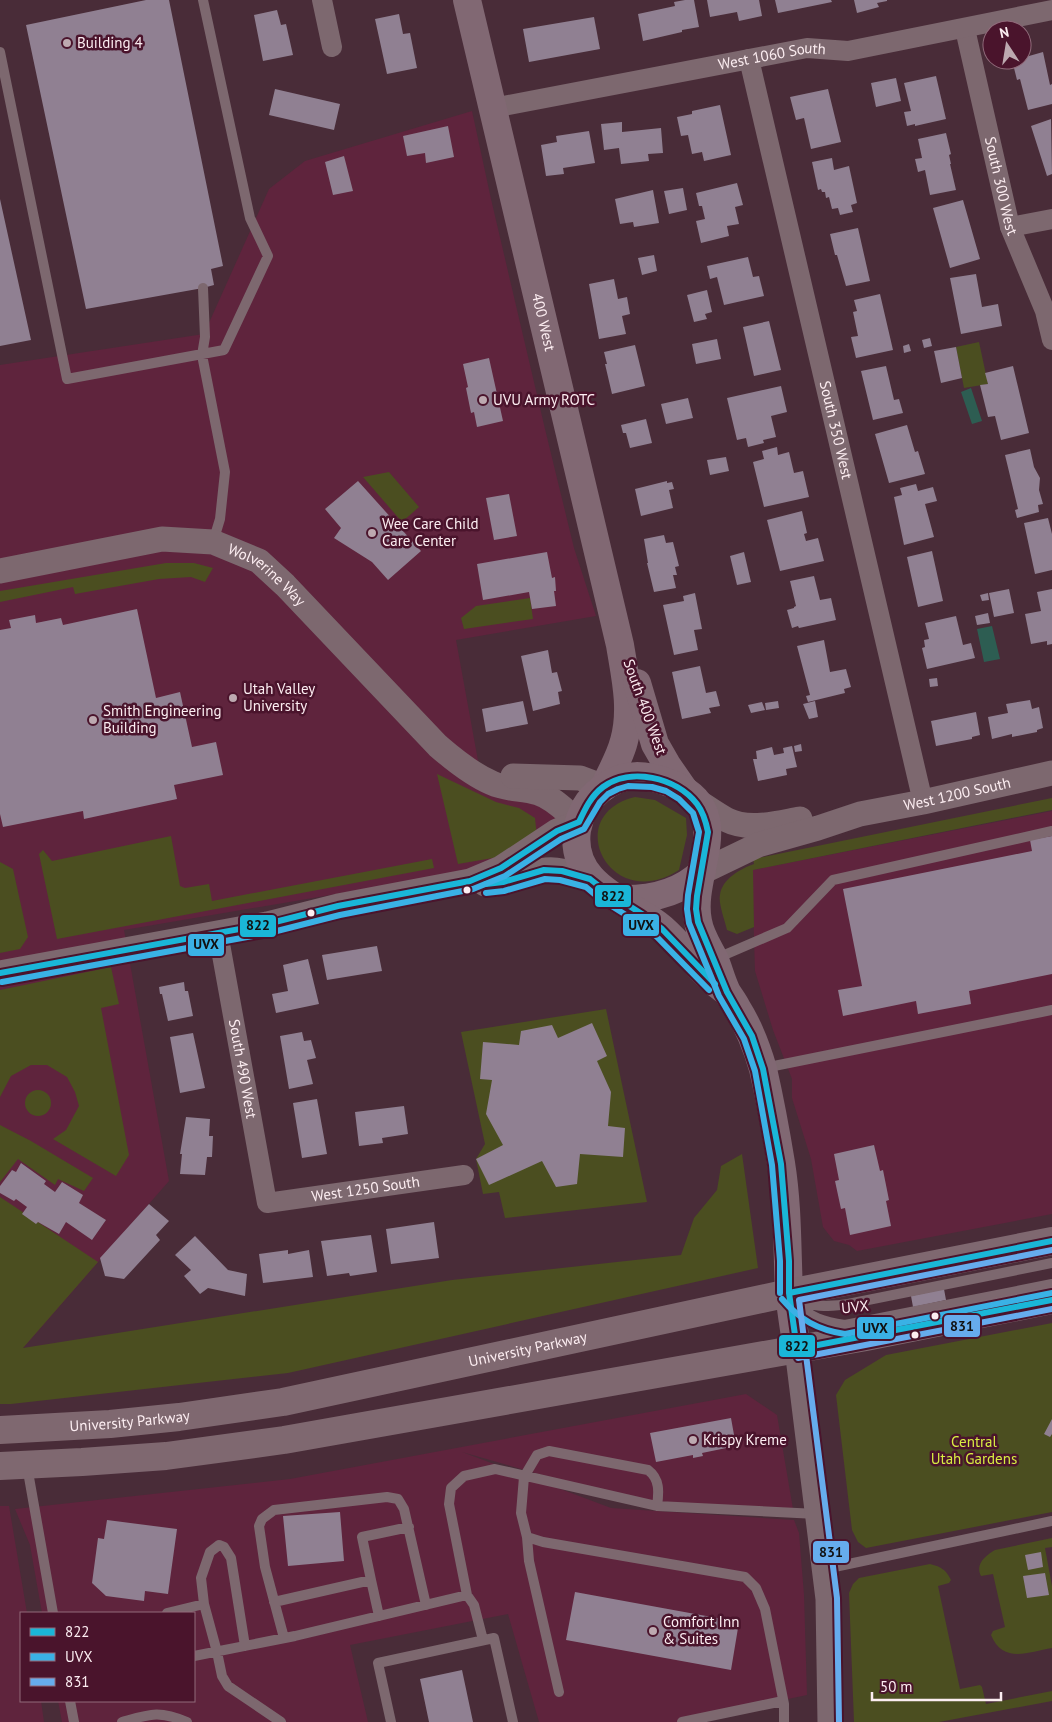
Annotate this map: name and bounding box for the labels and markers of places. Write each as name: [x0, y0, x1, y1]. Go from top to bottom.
place label: Building 4: [77, 33, 143, 52]
marker: Building 4: [61, 37, 73, 49]
place label: UVU Army ROTC: [493, 390, 595, 409]
marker: UVU Army ROTC: [477, 394, 489, 406]
place label: Wee Care Child Care Center: [382, 514, 479, 550]
marker: Wee Care Child Care Center: [366, 527, 378, 539]
place label: Utah Valley University: [243, 679, 315, 715]
marker: Utah Valley University: [227, 692, 239, 704]
place label: Smith Engineering Building: [103, 701, 221, 737]
marker: Smith Engineering Building: [87, 714, 99, 726]
unlabelled marker: [462, 885, 472, 895]
unlabelled marker: [306, 908, 316, 918]
unlabelled marker: [930, 1311, 940, 1321]
unlabelled marker: [910, 1330, 920, 1340]
place label: Krispy Kreme: [703, 1430, 787, 1449]
marker: Krispy Kreme: [687, 1434, 699, 1446]
place label: Comfort Inn & Suites: [663, 1612, 739, 1648]
marker: Comfort Inn & Suites: [647, 1625, 659, 1637]

